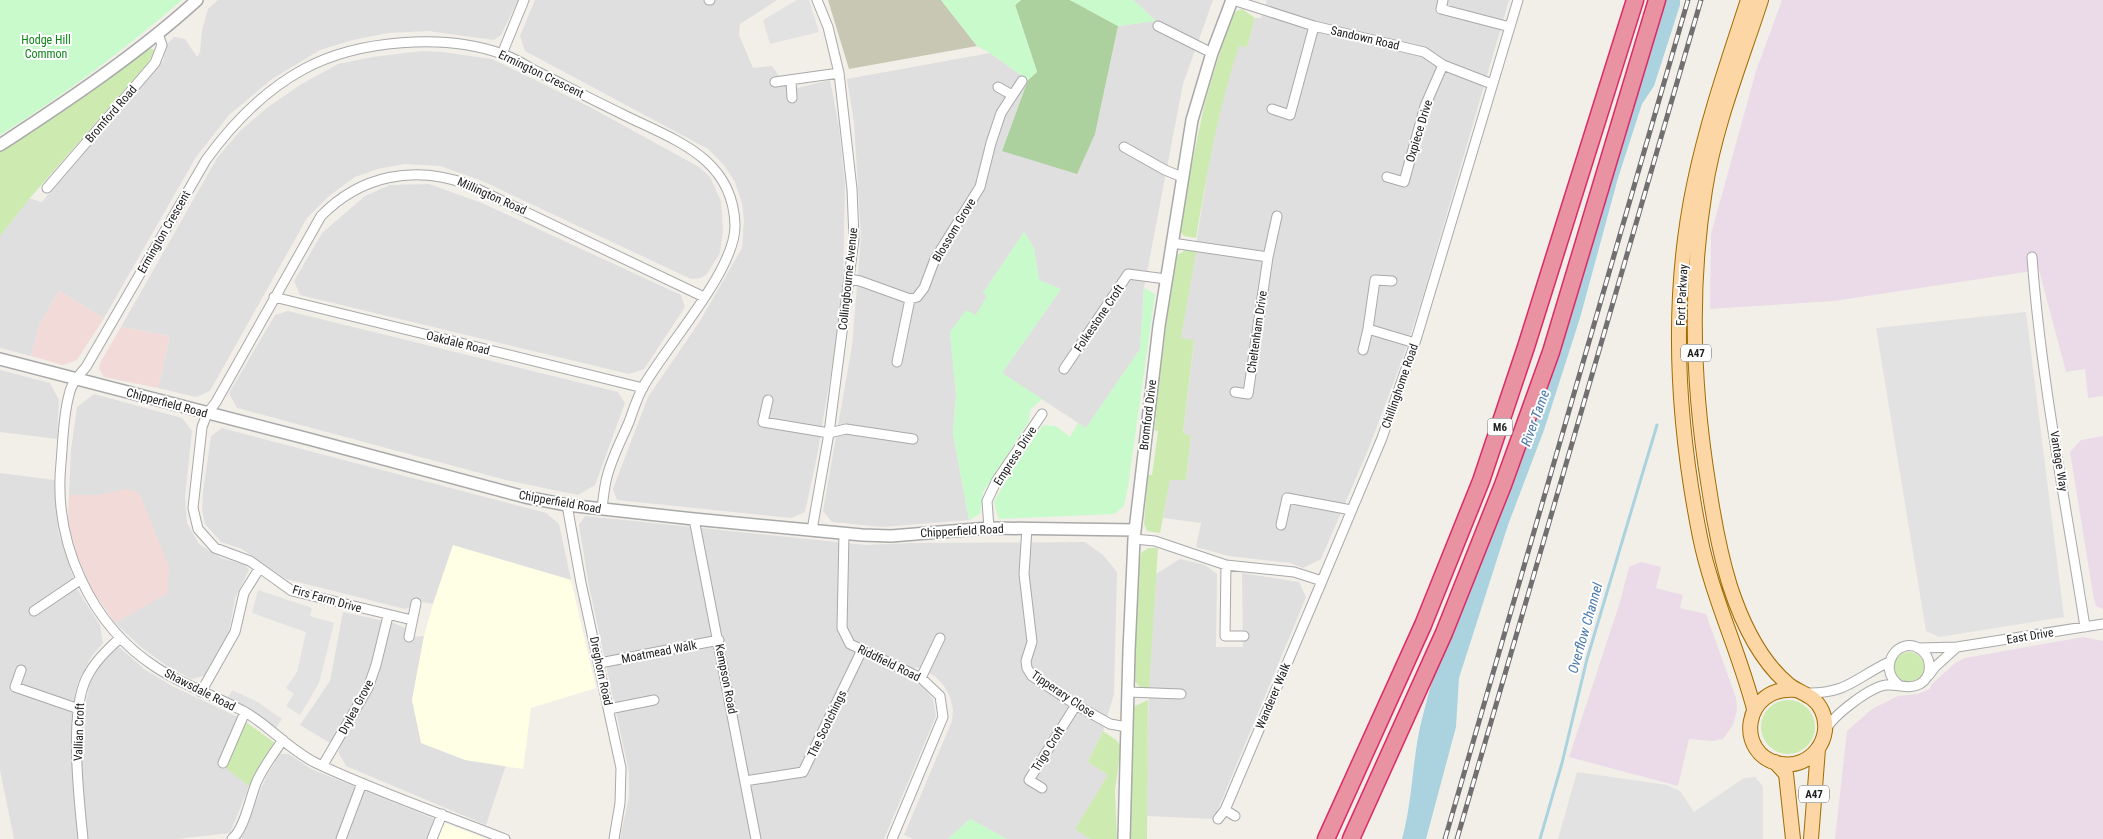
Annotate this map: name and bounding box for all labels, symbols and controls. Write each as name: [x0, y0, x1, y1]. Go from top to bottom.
street label: Sandown Road: [1329, 23, 1401, 53]
park label: Hodge Hill Common: [21, 33, 71, 61]
street label: Ermington Crescent: [496, 47, 586, 101]
street label: Bromford Road: [82, 82, 140, 146]
street label: Oxpiece Drive: [1403, 98, 1435, 164]
street label: Millington Road: [455, 175, 529, 217]
street label: Ermington Crescent: [135, 188, 194, 276]
street label: Blossom Grove: [930, 196, 979, 264]
street label: Collingbourne Avenue: [836, 227, 860, 331]
street label: Fort Parkway: [1673, 264, 1691, 326]
street label: Folkestone Croft: [1071, 281, 1127, 354]
street label: Cheltenham Drive: [1244, 289, 1270, 374]
street label: Oakdale Road: [425, 328, 491, 358]
street label: Chillinghome Road: [1379, 342, 1421, 430]
road number: A47: [1681, 344, 1711, 362]
street label: Bromford Drive: [1137, 378, 1159, 451]
street label: Chipperfield Road: [125, 385, 209, 421]
water label: River Tame: [1517, 388, 1553, 448]
road number: M6: [1488, 418, 1512, 436]
street label: Empress Drive: [991, 423, 1040, 488]
street label: Vantage Way: [2047, 430, 2071, 492]
street label: Chipperfield Road: [518, 488, 602, 516]
street label: Chipperfield Road: [920, 522, 1004, 540]
water label: Overflow Channel: [1564, 580, 1606, 675]
street label: Firs Farm Drive: [291, 582, 363, 616]
street label: East Drive: [2005, 625, 2055, 647]
street label: Dreghorn Road: [587, 635, 615, 707]
street label: Moatmead Walk: [620, 638, 698, 666]
street label: Riddfield Road: [855, 642, 923, 684]
street label: Kempson Road: [712, 643, 740, 715]
street label: Wanderer Walk: [1253, 660, 1293, 731]
street label: Shawsdale Road: [162, 666, 238, 714]
street label: Tipperary Close: [1028, 668, 1098, 721]
street label: Drylea Grove: [336, 677, 376, 737]
street label: The Scotchings: [805, 688, 849, 760]
street label: Vallian Croft: [71, 702, 87, 761]
street label: Trigo Croft: [1029, 723, 1068, 774]
road number: A47: [1799, 786, 1829, 802]

